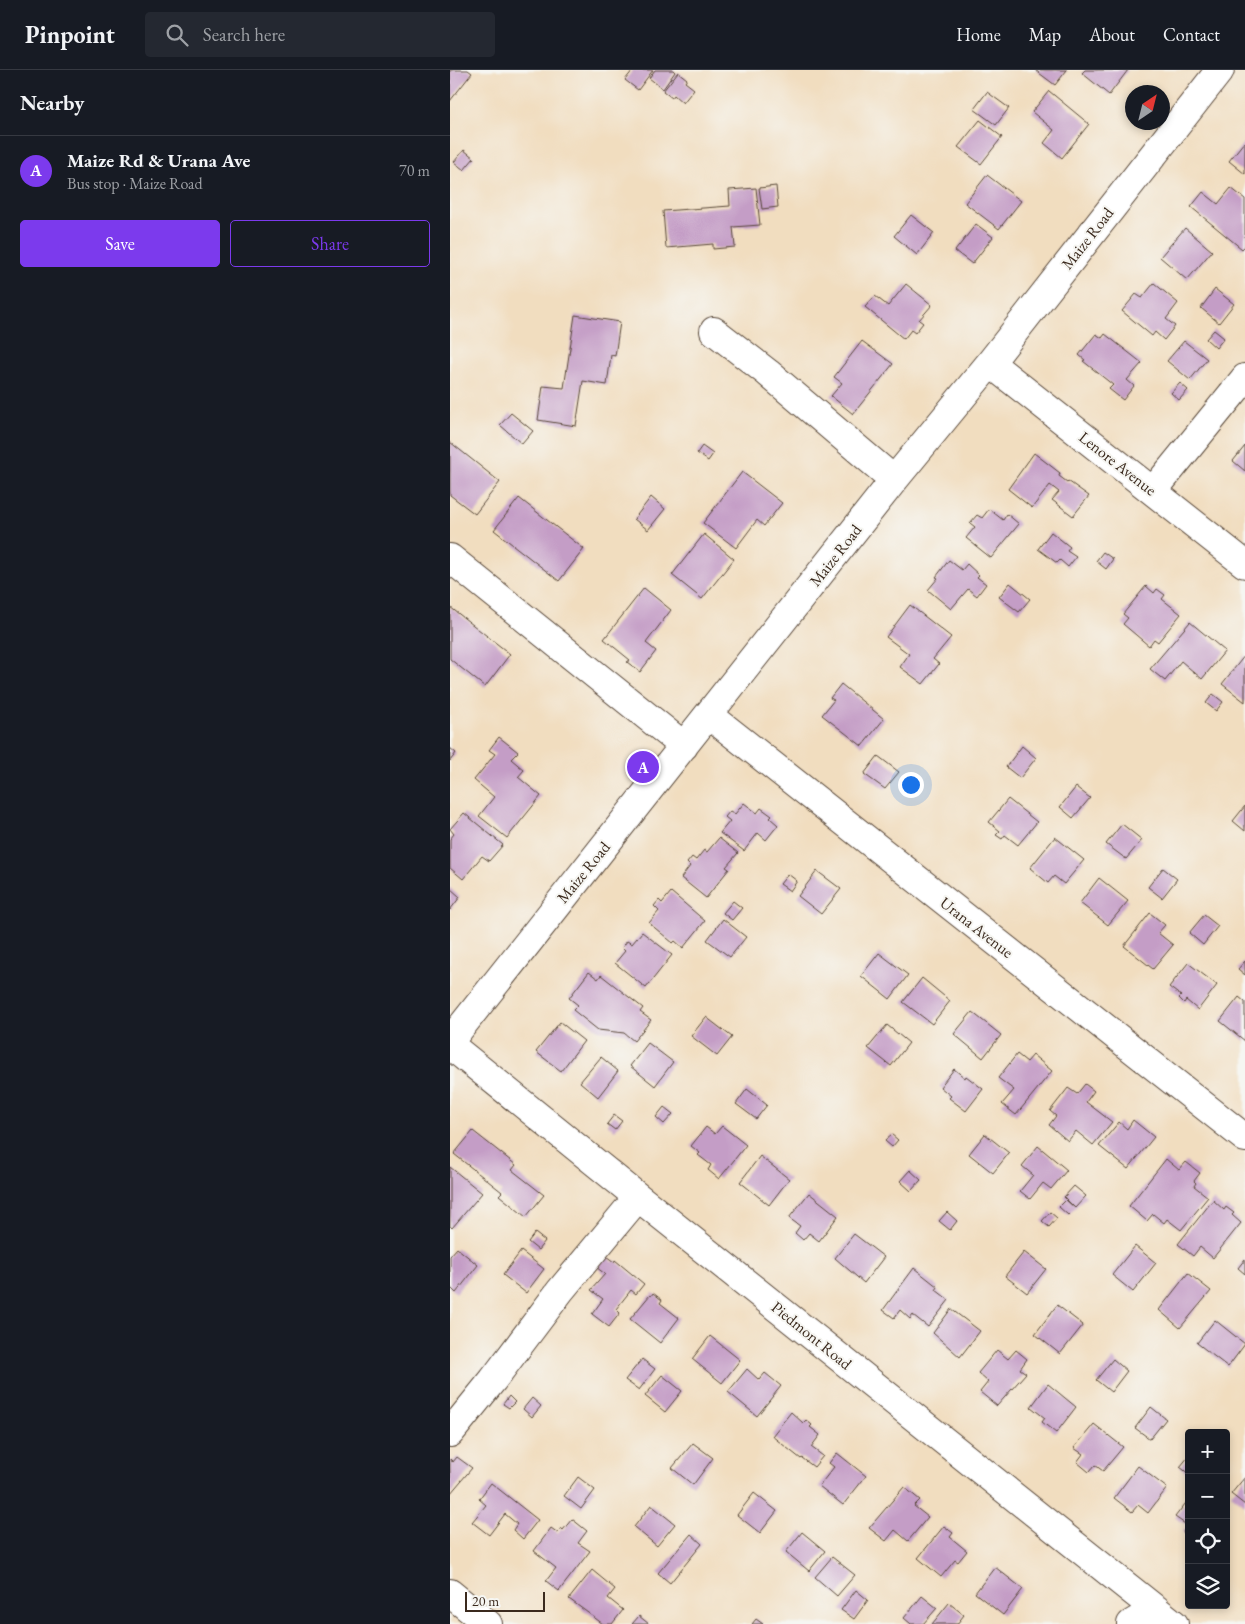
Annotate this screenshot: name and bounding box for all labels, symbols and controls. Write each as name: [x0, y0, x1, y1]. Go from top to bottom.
search box: [145, 12, 495, 57]
text: Pinpoint: [25, 19, 115, 50]
icon: search: [163, 21, 191, 49]
text: Search here: [203, 22, 285, 47]
text: Home: [956, 23, 1001, 46]
text: Map: [1029, 23, 1061, 46]
text: About: [1089, 23, 1135, 46]
text: Contact: [1163, 23, 1220, 46]
north arrow: [1125, 85, 1170, 130]
text: Nearby: [20, 89, 84, 116]
text: Maize Rd & Urana Ave: [67, 148, 251, 173]
text: A: [30, 160, 42, 181]
text: 70 m: [399, 160, 430, 181]
text: Bus stop · Maize Road: [67, 173, 203, 194]
street label: Maize Road: [1057, 202, 1119, 274]
button: Save: [20, 220, 220, 267]
button: Share: [230, 220, 430, 267]
street label: Lenore Avenue: [1075, 427, 1161, 500]
street label: Maize Road: [805, 519, 867, 591]
pin: A: [627, 748, 659, 786]
your location: [898, 772, 924, 798]
street label: Maize Road: [552, 837, 615, 907]
street label: Urana Avenue: [936, 892, 1018, 963]
street label: Piedmont Road: [767, 1297, 857, 1375]
map controls: [1185, 1429, 1230, 1609]
button: +: [1185, 1429, 1230, 1474]
button: −: [1185, 1474, 1230, 1519]
button: locate: [1185, 1519, 1230, 1564]
button: layers: [1185, 1564, 1230, 1609]
scale bar: [465, 1589, 545, 1612]
text: 20 m: [472, 1592, 499, 1610]

